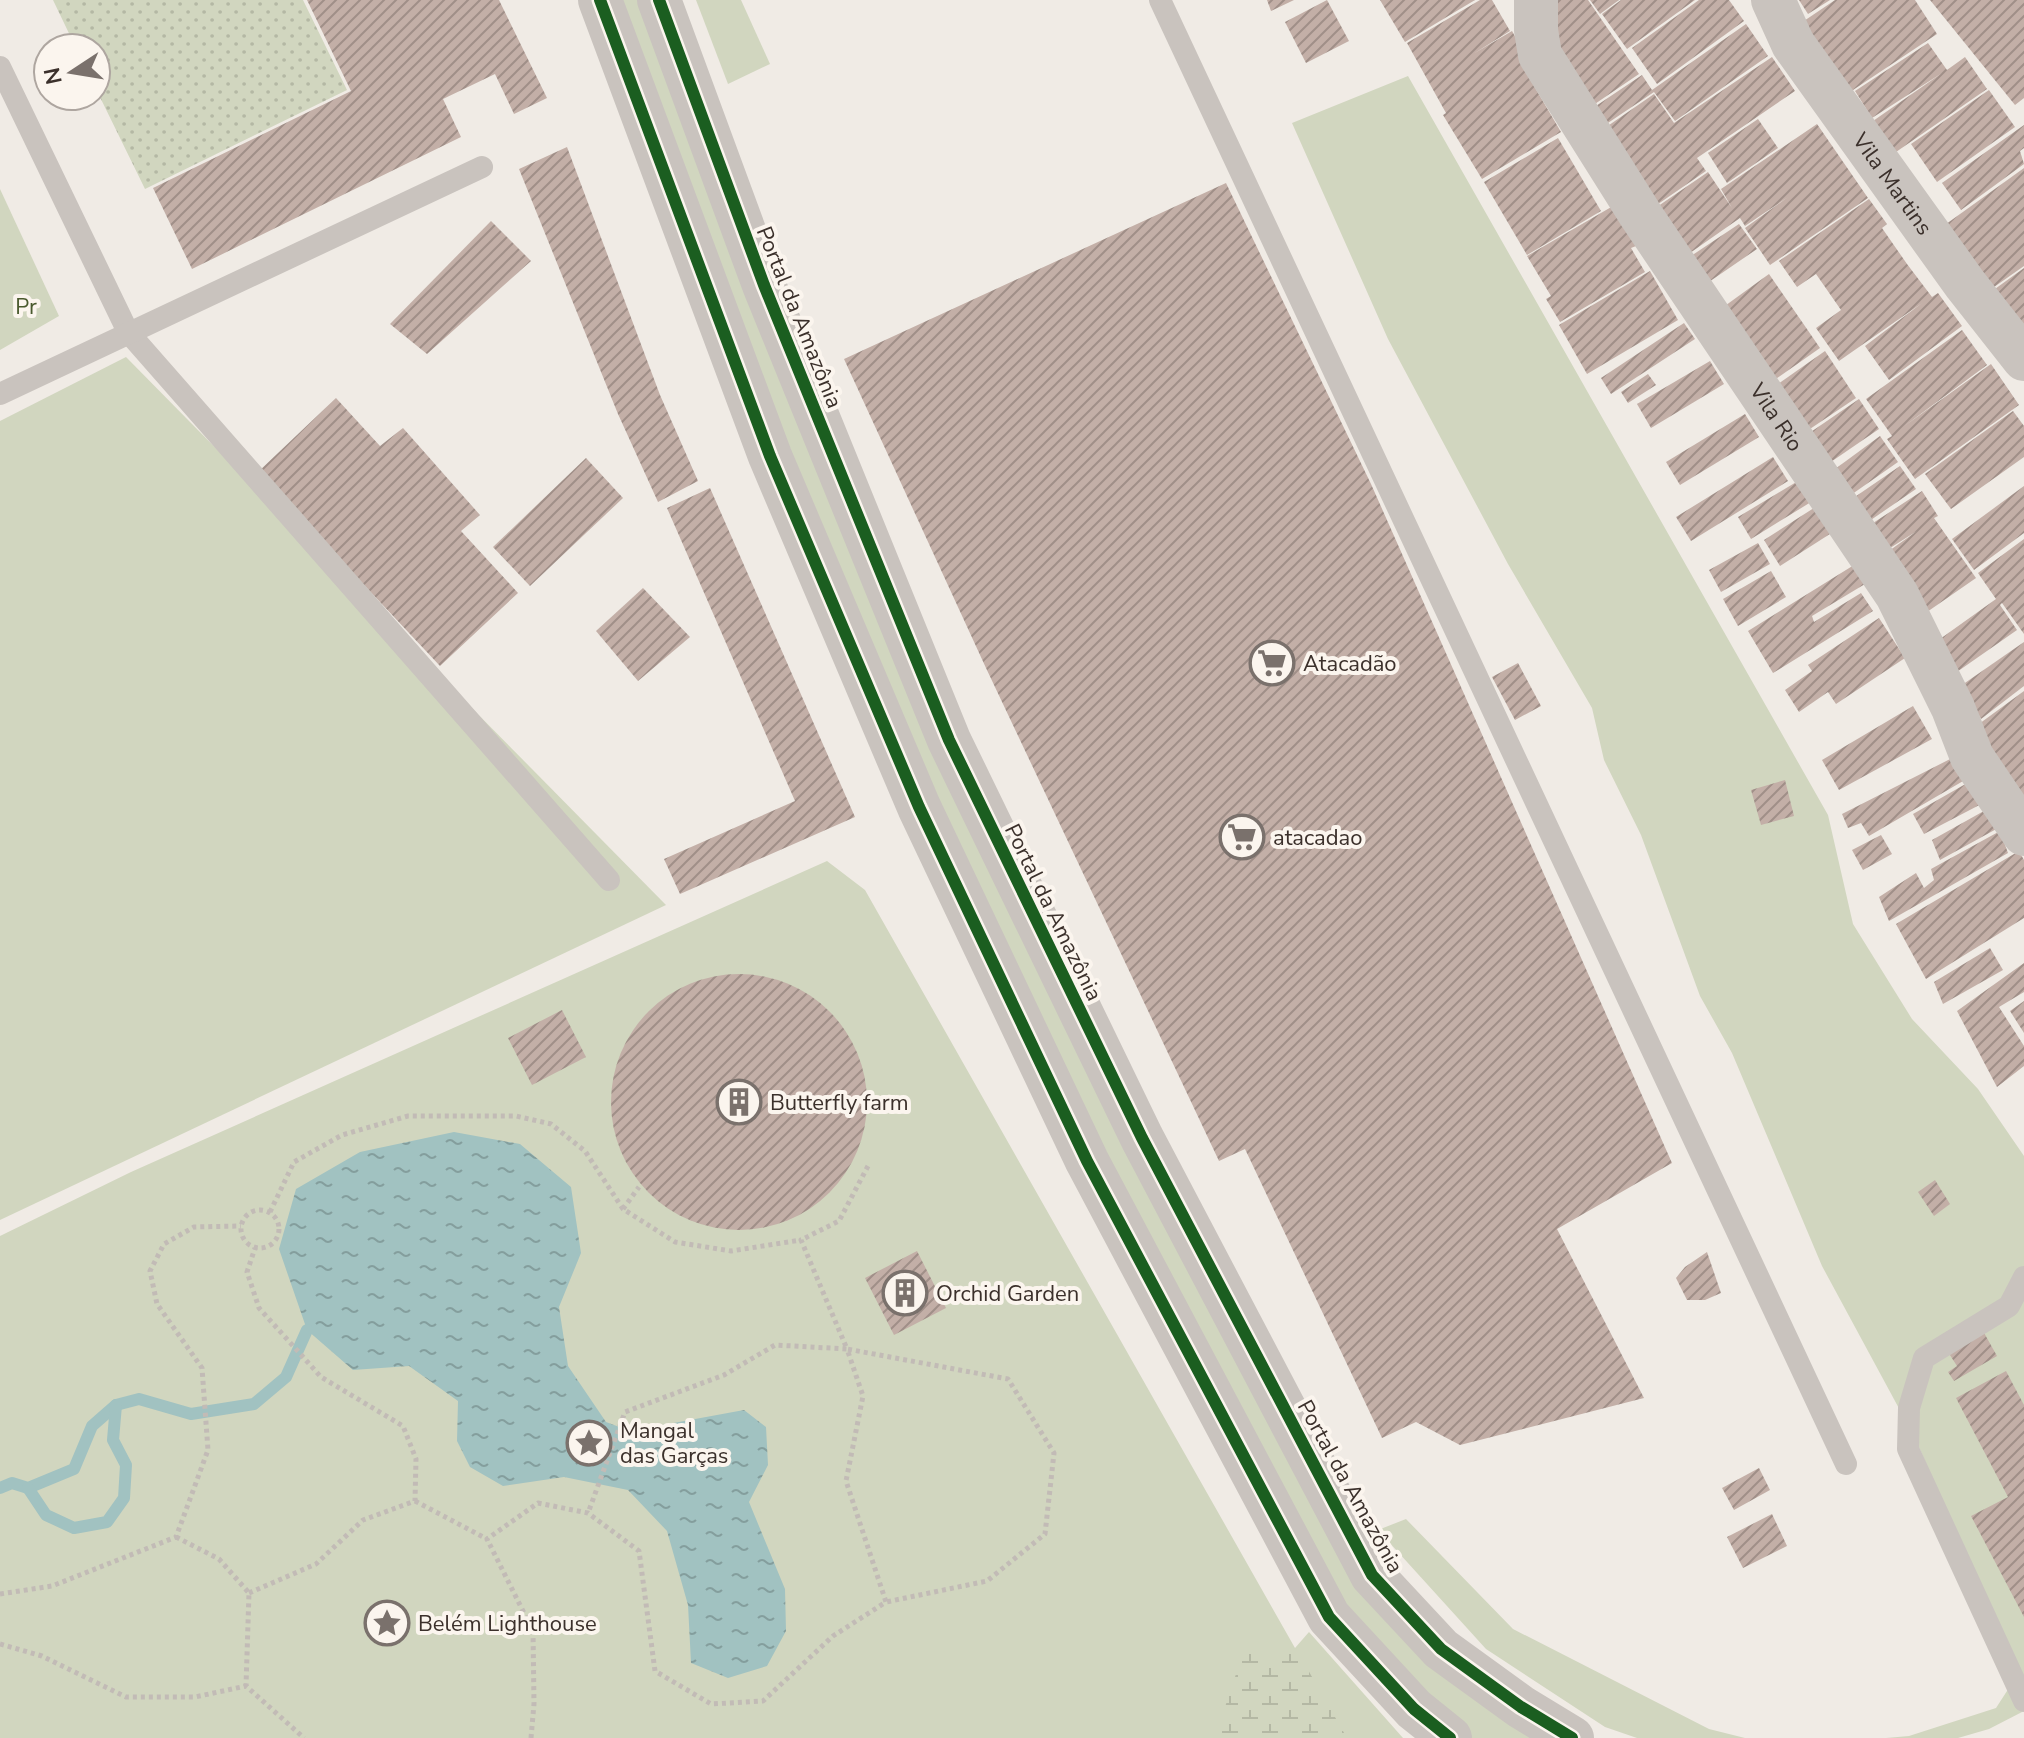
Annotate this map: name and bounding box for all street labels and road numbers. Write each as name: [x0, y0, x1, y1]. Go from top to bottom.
street label: Vila Martins: [1845, 126, 1939, 241]
street label: Portal da Amazônia: [749, 222, 849, 413]
street label: Vila Rio: [1742, 377, 1810, 458]
street label: Portal da Amazônia: [997, 819, 1109, 1006]
street label: Portal da Amazônia: [1290, 1394, 1410, 1578]

